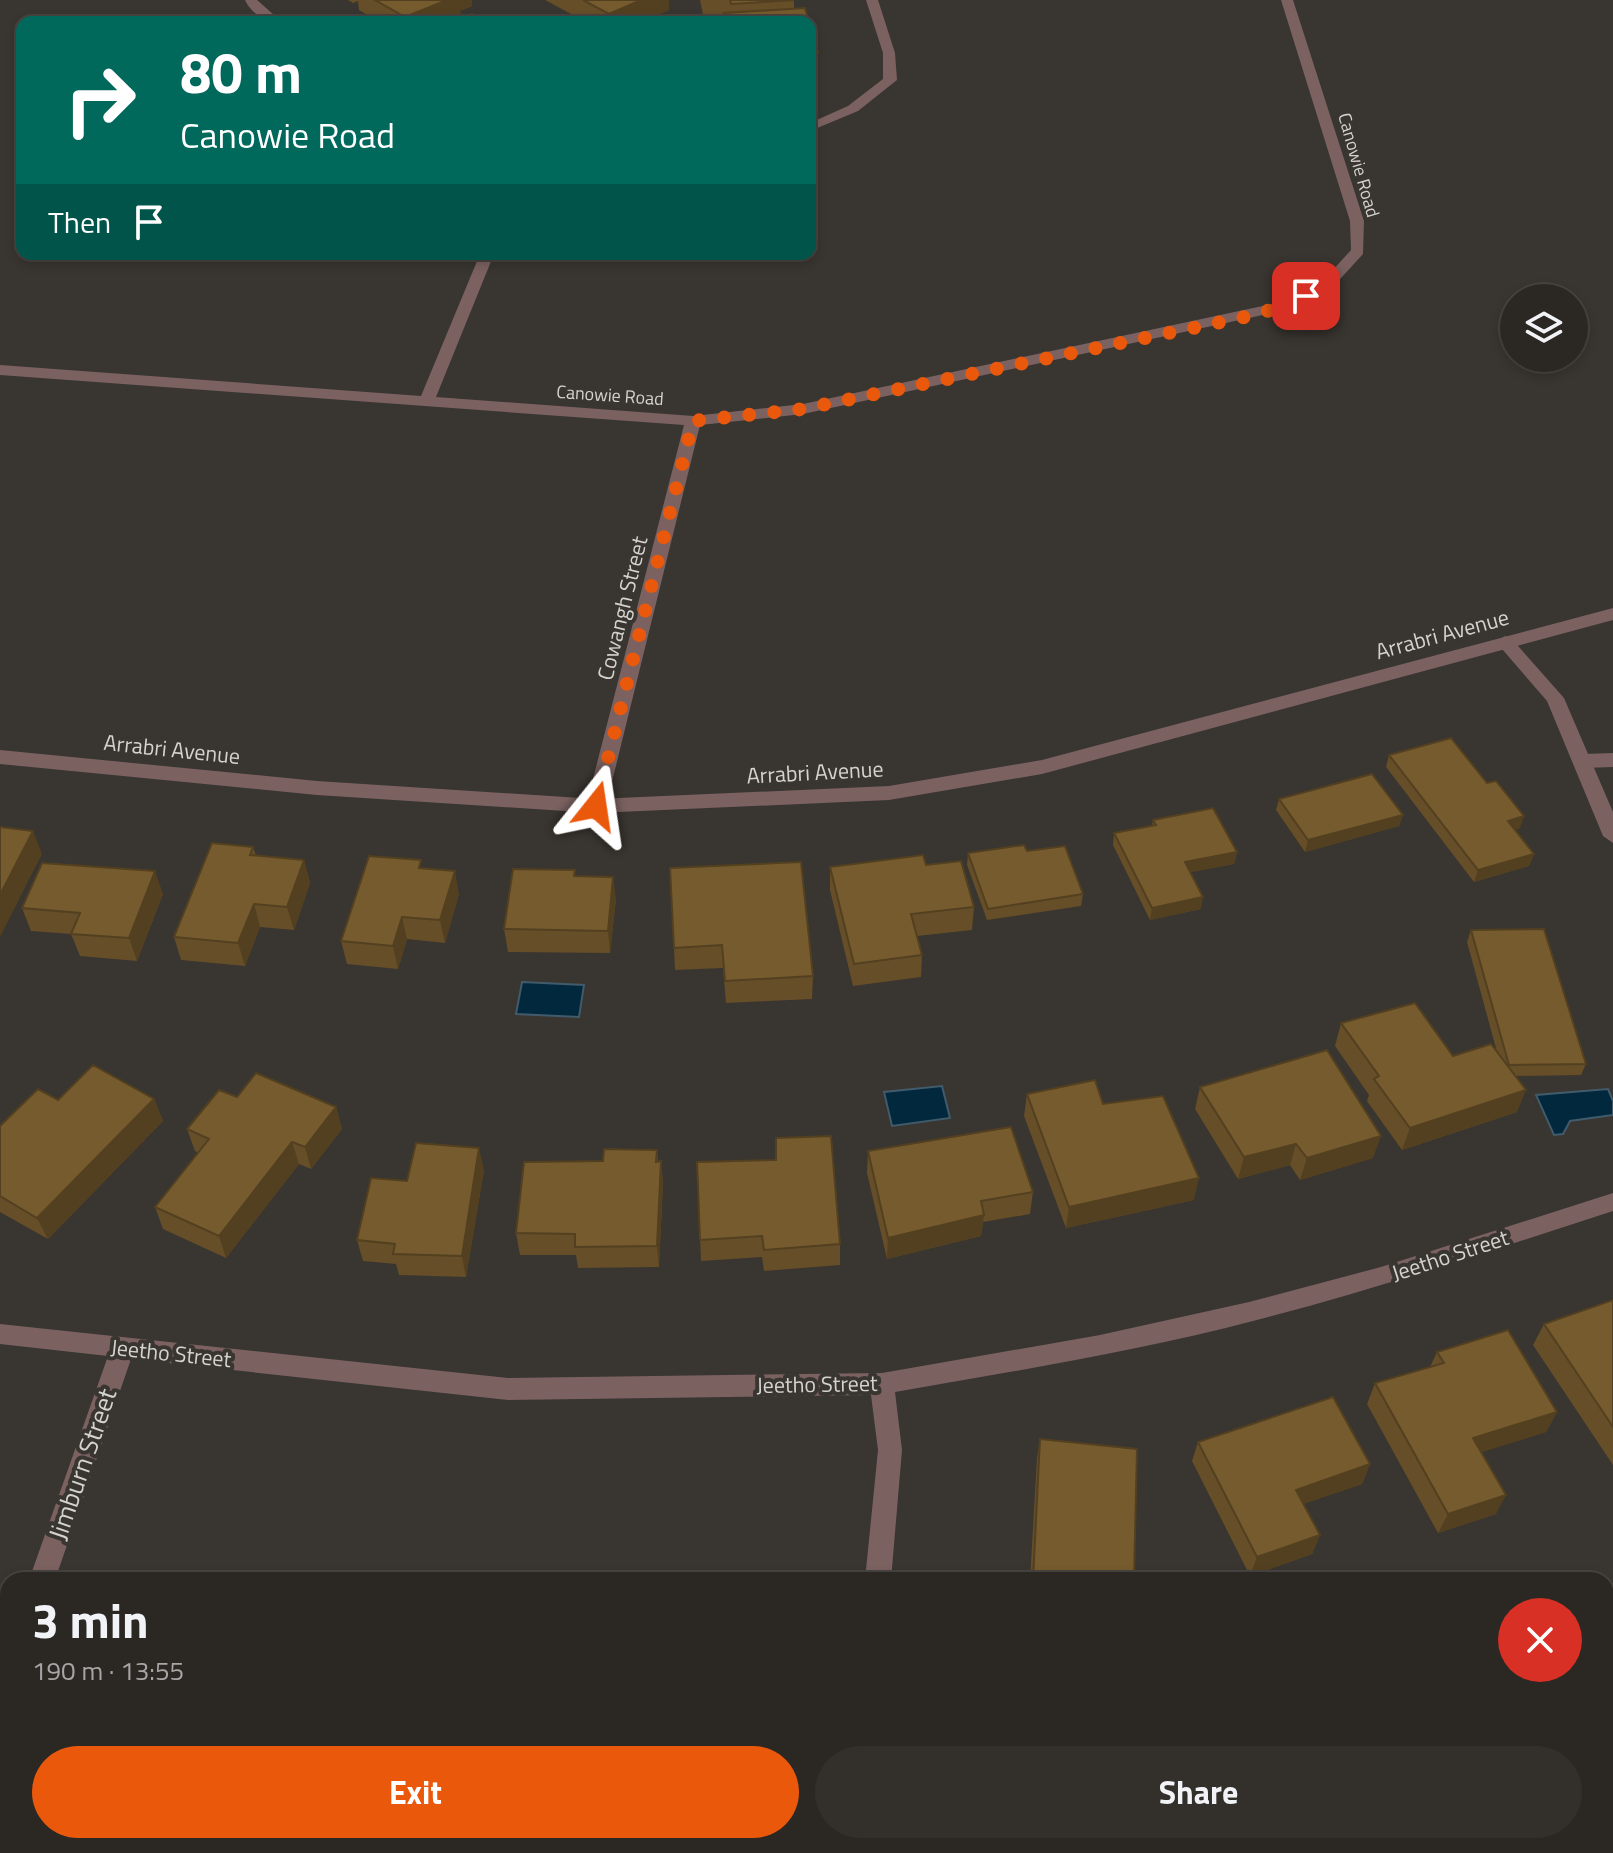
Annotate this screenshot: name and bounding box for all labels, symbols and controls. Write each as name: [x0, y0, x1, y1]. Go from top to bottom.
text: 80 m: [180, 30, 302, 115]
icon: right: [48, 48, 152, 152]
text: Canowie Road: [180, 107, 395, 162]
street label: Canowie Road: [1331, 110, 1387, 220]
text: Then: [48, 199, 111, 245]
icon: arrive: [127, 200, 171, 244]
pin: [1272, 262, 1340, 330]
icon: arrive: [1284, 274, 1328, 318]
map controls: [1500, 284, 1588, 372]
button: layers: [1500, 284, 1588, 372]
street label: Canowie Road: [555, 378, 665, 412]
street label: Cowangh Street: [588, 532, 656, 684]
street label: Arrabri Avenue: [1371, 600, 1513, 668]
street label: Arrabri Avenue: [102, 725, 242, 773]
street label: Arrabri Avenue: [746, 751, 884, 793]
position arrow: [554, 764, 638, 848]
street label: Jeetho Street: [1387, 1220, 1513, 1290]
street label: Jeetho Street: [109, 1330, 233, 1376]
street label: Jeetho Street: [756, 1366, 878, 1402]
street label: Jimburn Street: [38, 1383, 126, 1545]
text: 3 min: [32, 1584, 149, 1657]
button: close: [1498, 1598, 1582, 1682]
text: 190 m · 13:55: [32, 1651, 184, 1690]
button: Exit: [32, 1746, 799, 1838]
button: Share: [815, 1746, 1582, 1838]

